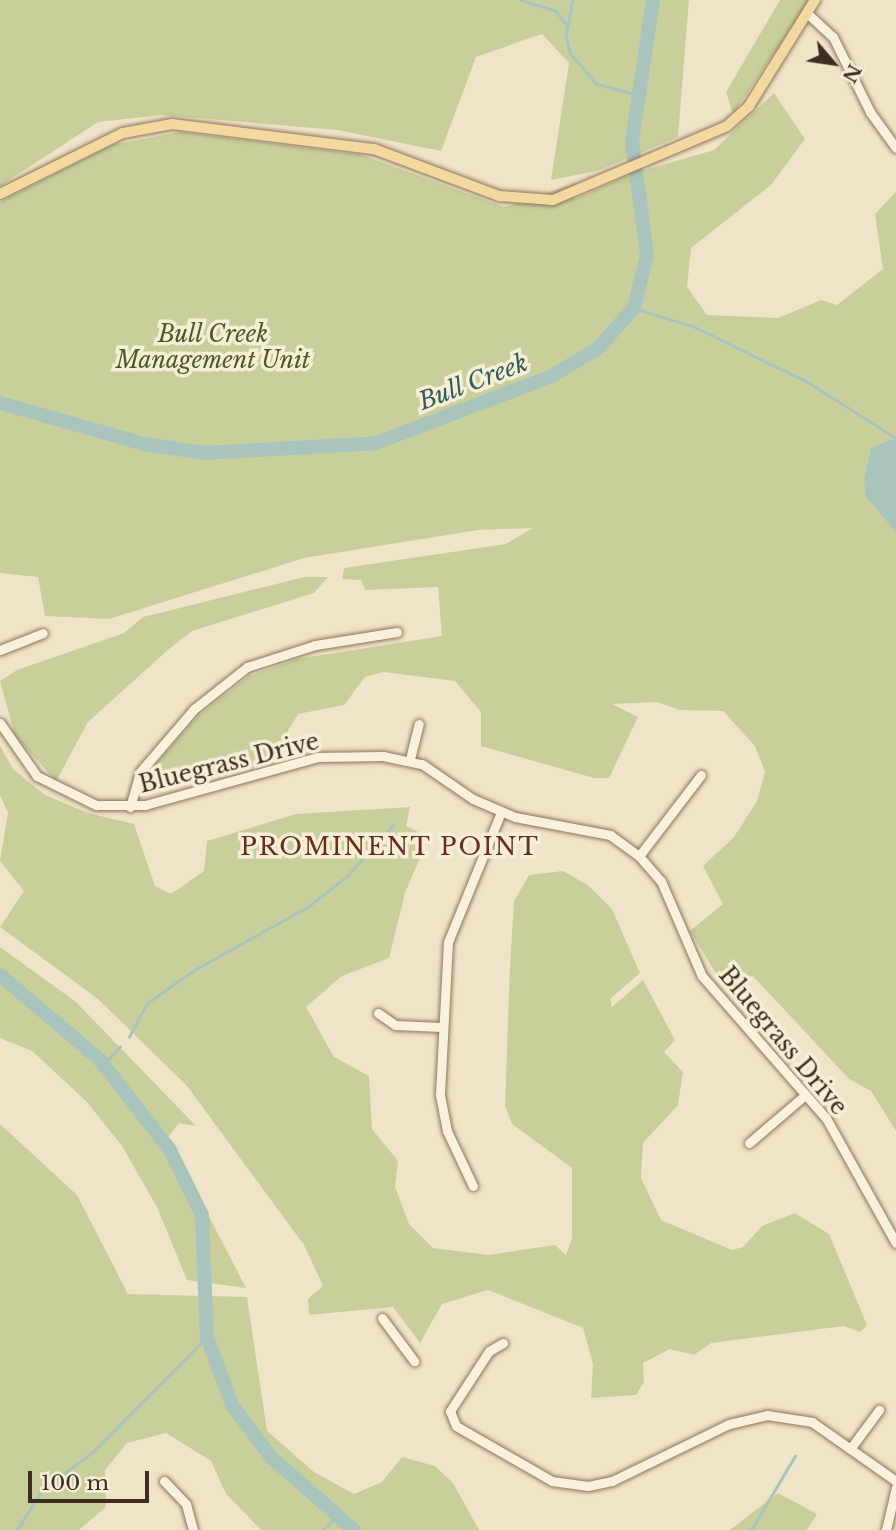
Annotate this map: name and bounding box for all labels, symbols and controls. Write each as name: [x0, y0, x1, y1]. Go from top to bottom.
north arrow: [798, 28, 868, 98]
text: N: [837, 60, 866, 87]
park label: Bull Creek Management Unit: [115, 320, 311, 374]
water label: Bull Creek: [414, 348, 532, 416]
street label: Bluegrass Drive: [136, 727, 322, 799]
district label: PROMINENT POINT: [242, 833, 538, 861]
street label: Bluegrass Drive: [713, 961, 853, 1121]
scale bar: [32, 1456, 152, 1500]
text: 100 m: [41, 1470, 109, 1496]

